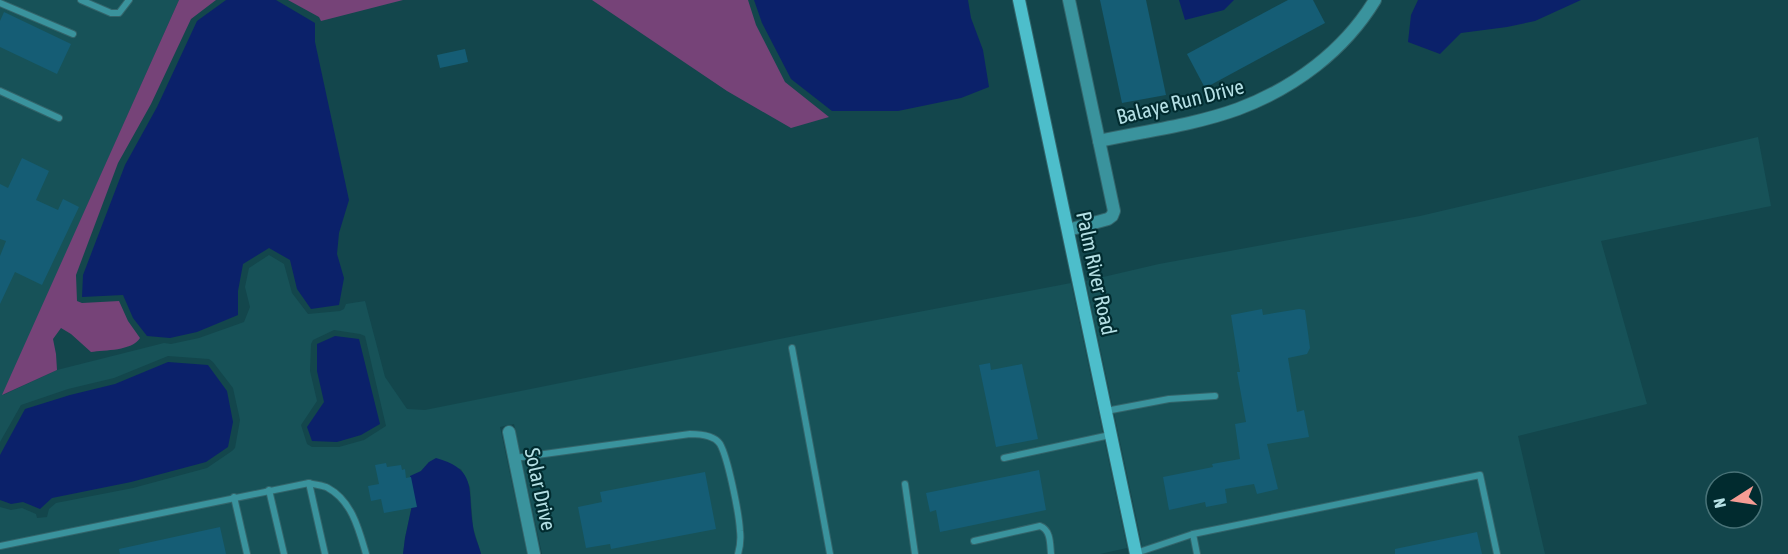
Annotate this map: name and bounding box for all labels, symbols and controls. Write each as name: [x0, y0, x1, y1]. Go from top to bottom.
street label: Balaye Run Drive: [1114, 74, 1246, 128]
street label: Palm River Road: [1072, 209, 1122, 337]
street label: Solar Drive: [521, 445, 561, 533]
north arrow: [1704, 470, 1764, 530]
text: N: [1710, 497, 1729, 510]

